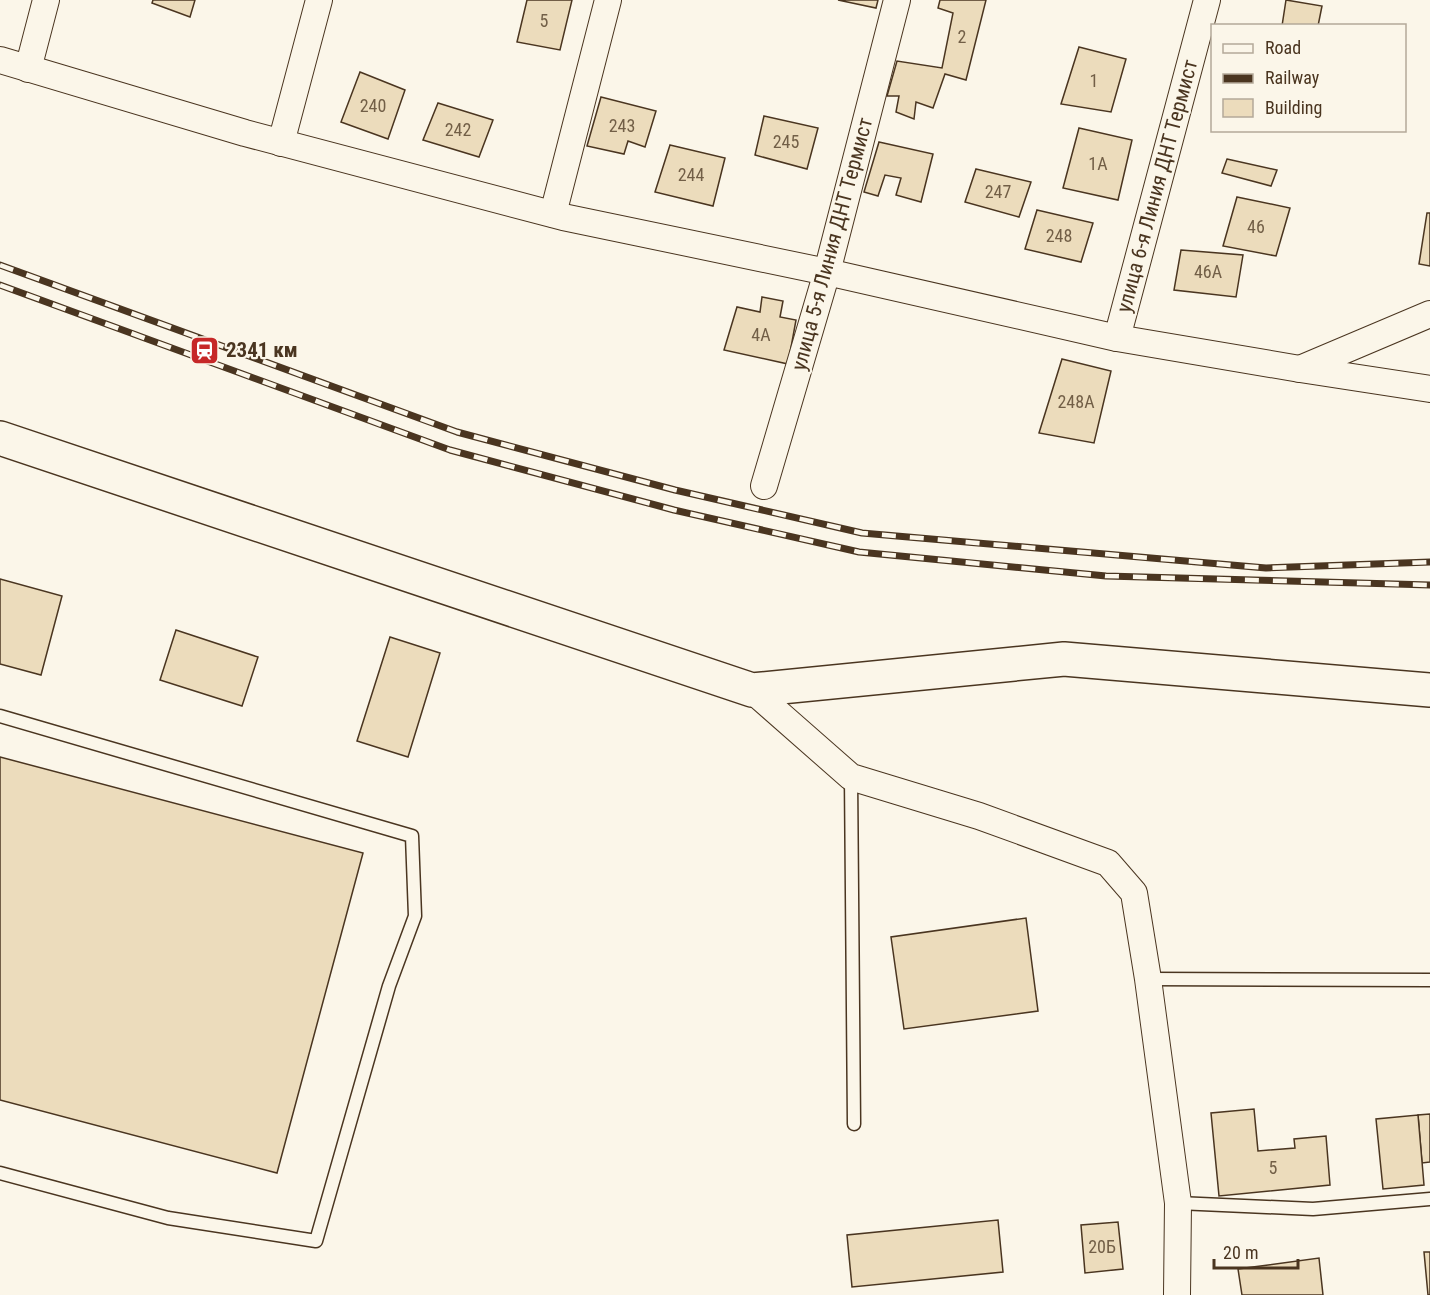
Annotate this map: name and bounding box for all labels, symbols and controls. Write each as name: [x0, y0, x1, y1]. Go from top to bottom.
house number: 5: [540, 10, 549, 31]
legend: [1211, 24, 1406, 132]
house number: 2: [958, 26, 967, 47]
text: Road: [1265, 37, 1301, 58]
street label: улица 6-я Линия ДНТ Термист: [1112, 57, 1202, 315]
text: Railway: [1265, 67, 1320, 88]
house number: 1: [1090, 70, 1098, 91]
house number: 240: [360, 95, 386, 116]
text: Building: [1265, 97, 1322, 118]
house number: 243: [609, 115, 635, 136]
street label: улица 5-я Линия ДНТ Термист: [787, 115, 877, 373]
house number: 242: [445, 119, 471, 140]
house number: 245: [773, 131, 799, 152]
house number: 1А: [1088, 153, 1108, 174]
house number: 244: [678, 164, 704, 185]
house number: 247: [985, 181, 1011, 202]
house number: 46: [1247, 216, 1265, 237]
house number: 248: [1046, 225, 1072, 246]
house number: 46А: [1194, 261, 1223, 282]
house number: 4А: [751, 324, 771, 345]
station icon: 2341 км: [189, 334, 221, 366]
place label: 2341 км: [226, 338, 298, 362]
house number: 248А: [1057, 391, 1095, 412]
house number: 5: [1269, 1157, 1278, 1178]
scale bar: [1214, 1232, 1298, 1270]
house number: 20Б: [1088, 1236, 1116, 1257]
text: 20 m: [1223, 1242, 1258, 1263]

